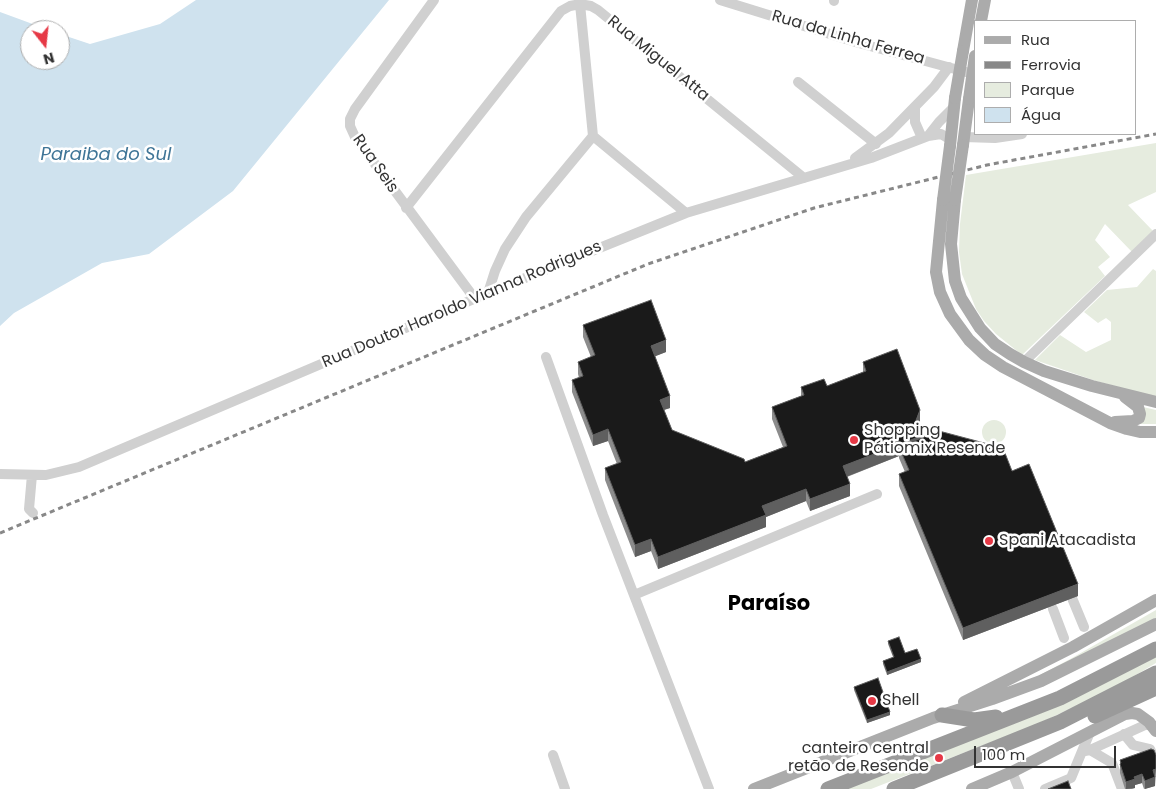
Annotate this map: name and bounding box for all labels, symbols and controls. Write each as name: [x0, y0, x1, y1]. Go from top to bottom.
street label: Rua da Linha Ferrea: [769, 7, 927, 69]
street label: Rua Miguel Atta: [603, 12, 713, 106]
north arrow: [20, 20, 70, 70]
legend: [974, 20, 1136, 135]
text: Rua: [1021, 29, 1050, 50]
text: N: [41, 47, 57, 70]
text: Ferrovia: [1021, 54, 1081, 75]
text: Parque: [1021, 79, 1074, 100]
text: Água: [1021, 104, 1061, 125]
street label: Rua Seis: [348, 131, 402, 197]
water label: Paraiba do Sul: [40, 144, 172, 166]
street label: Rua Doutor Haroldo Vianna Rodrigues: [319, 237, 605, 373]
place label: Shopping Pátiomix Resende: [864, 421, 1005, 459]
marker: Shopping Pátiomix Resende: [848, 434, 860, 446]
place label: Spani Atacadista: [999, 531, 1136, 551]
marker: Spani Atacadista: [983, 535, 995, 547]
district label: Paraíso: [728, 592, 810, 618]
place label: Shell: [882, 691, 919, 711]
marker: Shell: [866, 695, 878, 707]
scale bar: [976, 736, 1118, 768]
place label: canteiro central retão de Resende: [788, 739, 929, 777]
text: 100 m: [982, 744, 1025, 765]
marker: canteiro central retão de Resende: [933, 752, 945, 764]

